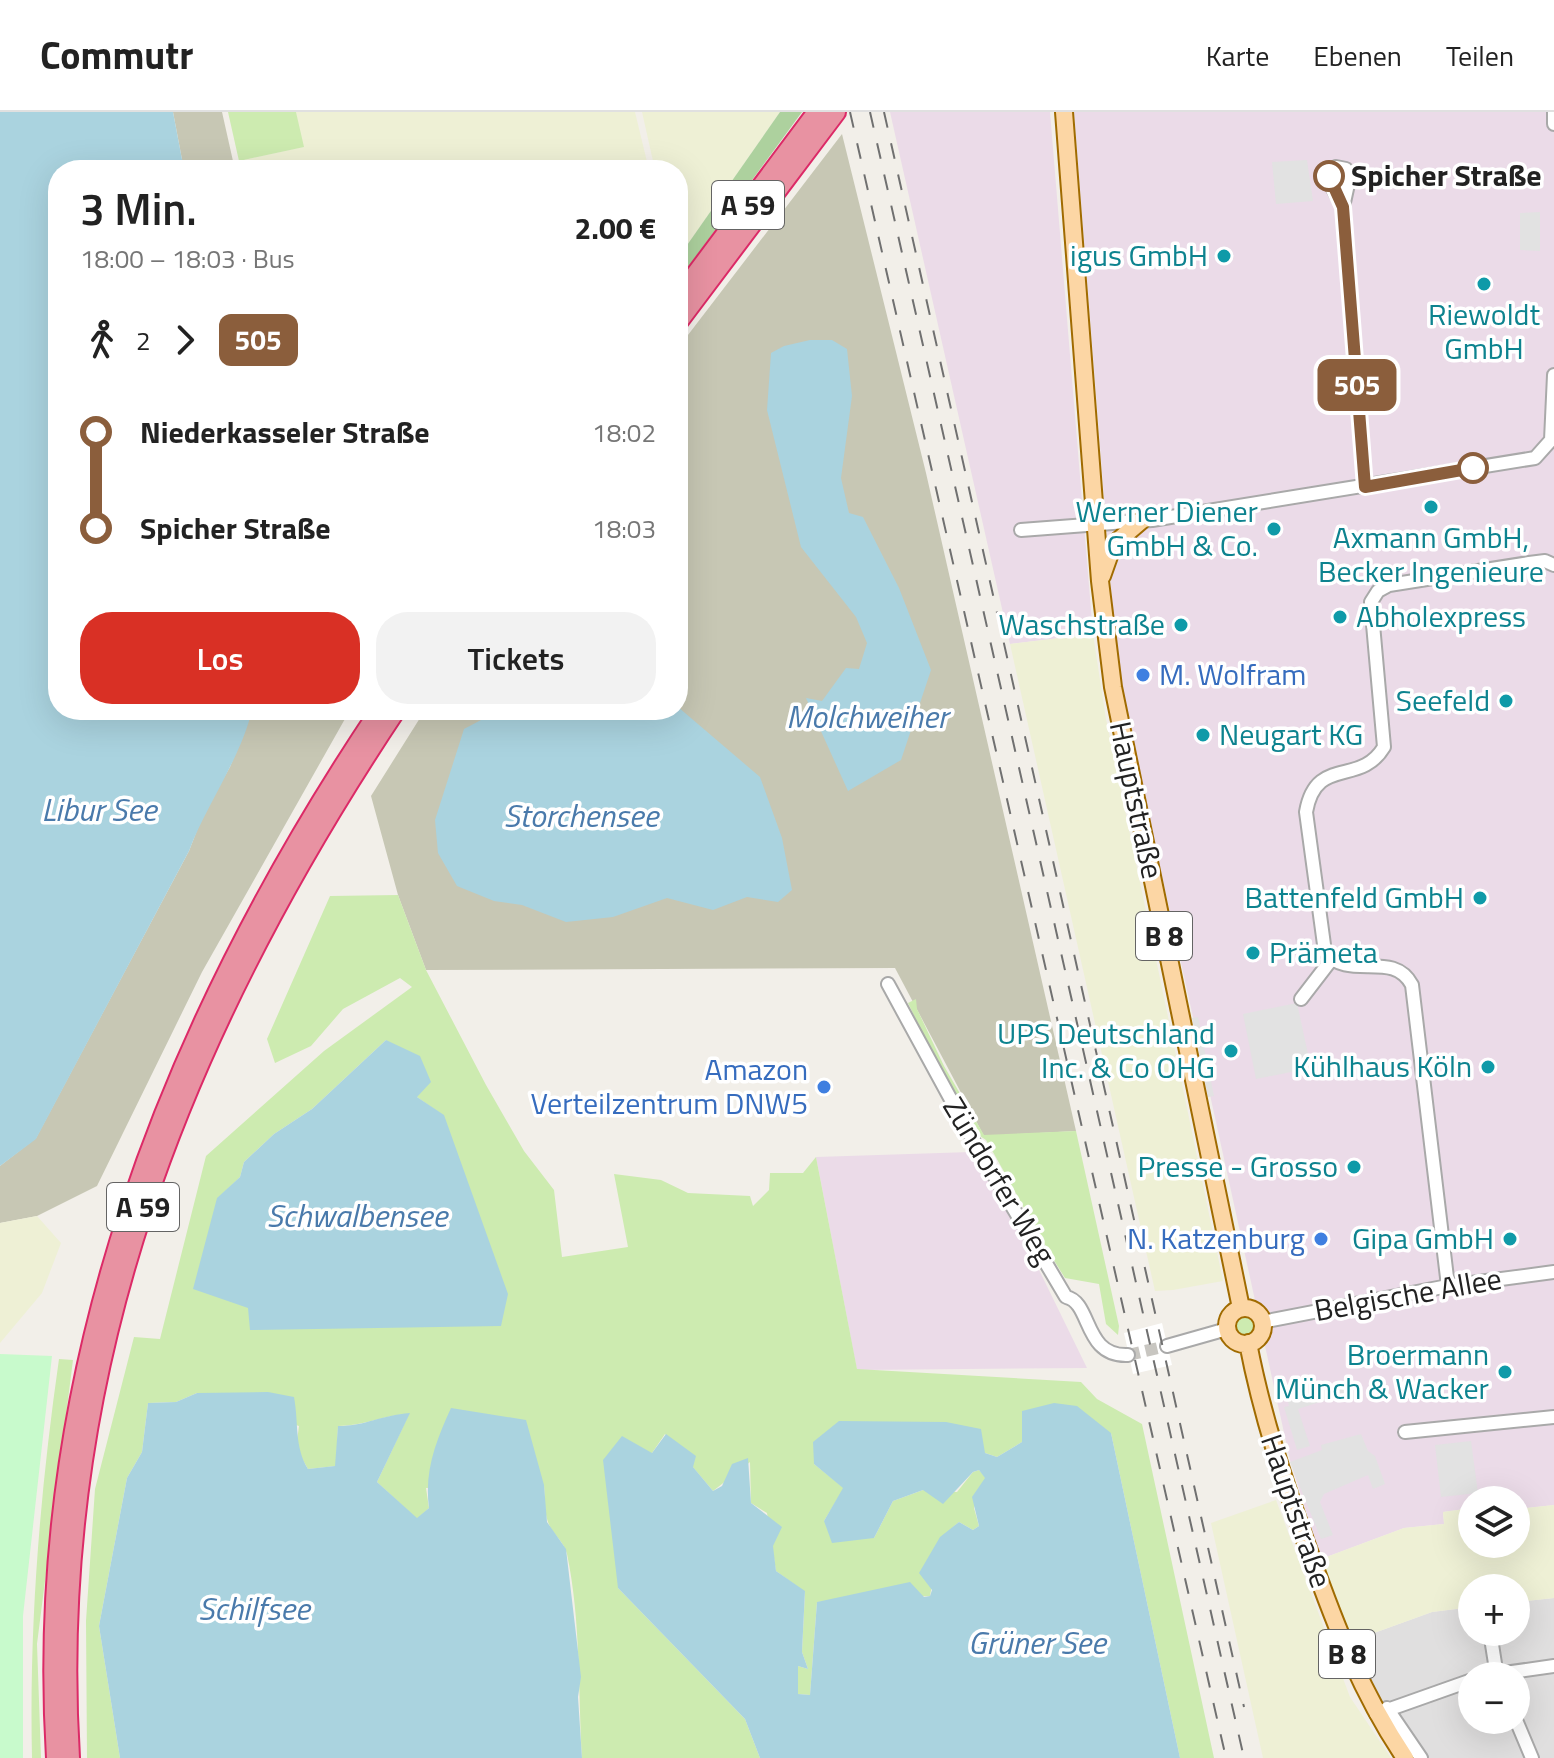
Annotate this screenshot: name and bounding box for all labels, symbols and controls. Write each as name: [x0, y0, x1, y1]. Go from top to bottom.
text: Commutr: [40, 26, 193, 84]
text: Karte: [1206, 34, 1269, 77]
text: Ebenen: [1313, 34, 1402, 77]
text: Teilen: [1446, 34, 1514, 77]
place label: Spicher Straße: [1351, 152, 1542, 198]
marker: Spicher Straße: [1314, 161, 1344, 191]
text: 3 Min.: [80, 175, 197, 242]
road number: A 59: [712, 181, 784, 229]
text: 2.00 €: [575, 205, 656, 251]
place label: igus GmbH: [1070, 232, 1208, 278]
text: 18:00 – 18:03 · Bus: [80, 239, 295, 278]
marker: igus GmbH: [1215, 247, 1233, 265]
marker: Riewoldt GmbH: [1475, 275, 1493, 293]
place label: Riewoldt GmbH: [1428, 291, 1540, 371]
icon: walk: [80, 318, 124, 362]
icon: forward: [163, 318, 207, 362]
text: 505: [235, 318, 282, 361]
text: 2: [136, 321, 151, 360]
line badge: 505: [1311, 359, 1403, 411]
text: 505: [1333, 363, 1381, 406]
text: Niederkasseler Straße: [140, 409, 430, 455]
text: 18:02: [592, 413, 656, 452]
unlabelled marker: [1458, 453, 1488, 483]
place label: Werner Diener GmbH & Co.: [1076, 488, 1258, 568]
marker: Axmann GmbH, Becker Ingenieure: [1422, 498, 1440, 516]
text: Spicher Straße: [140, 505, 331, 551]
text: 18:03: [592, 509, 656, 548]
place label: Axmann GmbH, Becker Ingenieure: [1318, 514, 1544, 594]
marker: Werner Diener GmbH & Co.: [1265, 520, 1283, 538]
place label: Abholexpress: [1356, 593, 1526, 639]
place label: Waschstraße: [998, 601, 1165, 647]
marker: Abholexpress: [1331, 608, 1349, 626]
button: Los: [80, 612, 360, 704]
button: Tickets: [376, 612, 656, 704]
marker: Waschstraße: [1172, 616, 1190, 634]
place label: M. Wolfram: [1159, 651, 1306, 697]
marker: M. Wolfram: [1134, 666, 1152, 684]
place label: Seefeld: [1396, 677, 1490, 723]
water label: Molchweiher: [786, 692, 952, 740]
marker: Seefeld: [1497, 692, 1515, 710]
place label: Neugart KG: [1219, 711, 1363, 757]
street label: Hauptstraße: [1098, 717, 1176, 883]
marker: Neugart KG: [1194, 726, 1212, 744]
water label: Libur See: [41, 785, 159, 833]
water label: Storchensee: [504, 791, 660, 839]
place label: Battenfeld GmbH: [1245, 874, 1464, 920]
marker: Battenfeld GmbH: [1471, 889, 1489, 907]
road number: B 8: [1136, 912, 1192, 960]
place label: Prämeta: [1269, 929, 1378, 975]
marker: Prämeta: [1244, 944, 1262, 962]
place label: UPS Deutschland Inc. & Co OHG: [997, 1010, 1215, 1090]
marker: UPS Deutschland Inc. & Co OHG: [1222, 1042, 1240, 1060]
place label: Kühlhaus Köln: [1293, 1043, 1472, 1089]
place label: Amazon Verteilzentrum DNW5: [531, 1046, 808, 1126]
marker: Kühlhaus Köln: [1479, 1058, 1497, 1076]
marker: Amazon Verteilzentrum DNW5: [815, 1078, 833, 1096]
street label: Zündorfer Weg: [932, 1088, 1068, 1273]
place label: Presse - Grosso: [1137, 1143, 1338, 1189]
marker: Presse - Grosso: [1345, 1158, 1363, 1176]
road number: A 59: [107, 1183, 179, 1231]
water label: Schwalbensee: [267, 1191, 450, 1239]
place label: N. Katzenburg: [1127, 1215, 1305, 1261]
place label: Gipa GmbH: [1352, 1215, 1494, 1261]
marker: N. Katzenburg: [1312, 1230, 1330, 1248]
marker: Gipa GmbH: [1501, 1230, 1519, 1248]
street label: Belgische Allee: [1311, 1255, 1505, 1333]
place label: Broermann Münch & Wacker: [1275, 1331, 1489, 1411]
marker: Broermann Münch & Wacker: [1496, 1363, 1514, 1381]
street label: Hauptstraße: [1249, 1428, 1345, 1594]
map controls: [1458, 1486, 1530, 1734]
button: layers: [1458, 1486, 1530, 1558]
button: +: [1458, 1574, 1530, 1646]
water label: Schilfsee: [198, 1584, 312, 1632]
water label: Grüner See: [968, 1618, 1108, 1666]
road number: B 8: [1319, 1630, 1375, 1678]
button: −: [1458, 1662, 1530, 1734]

